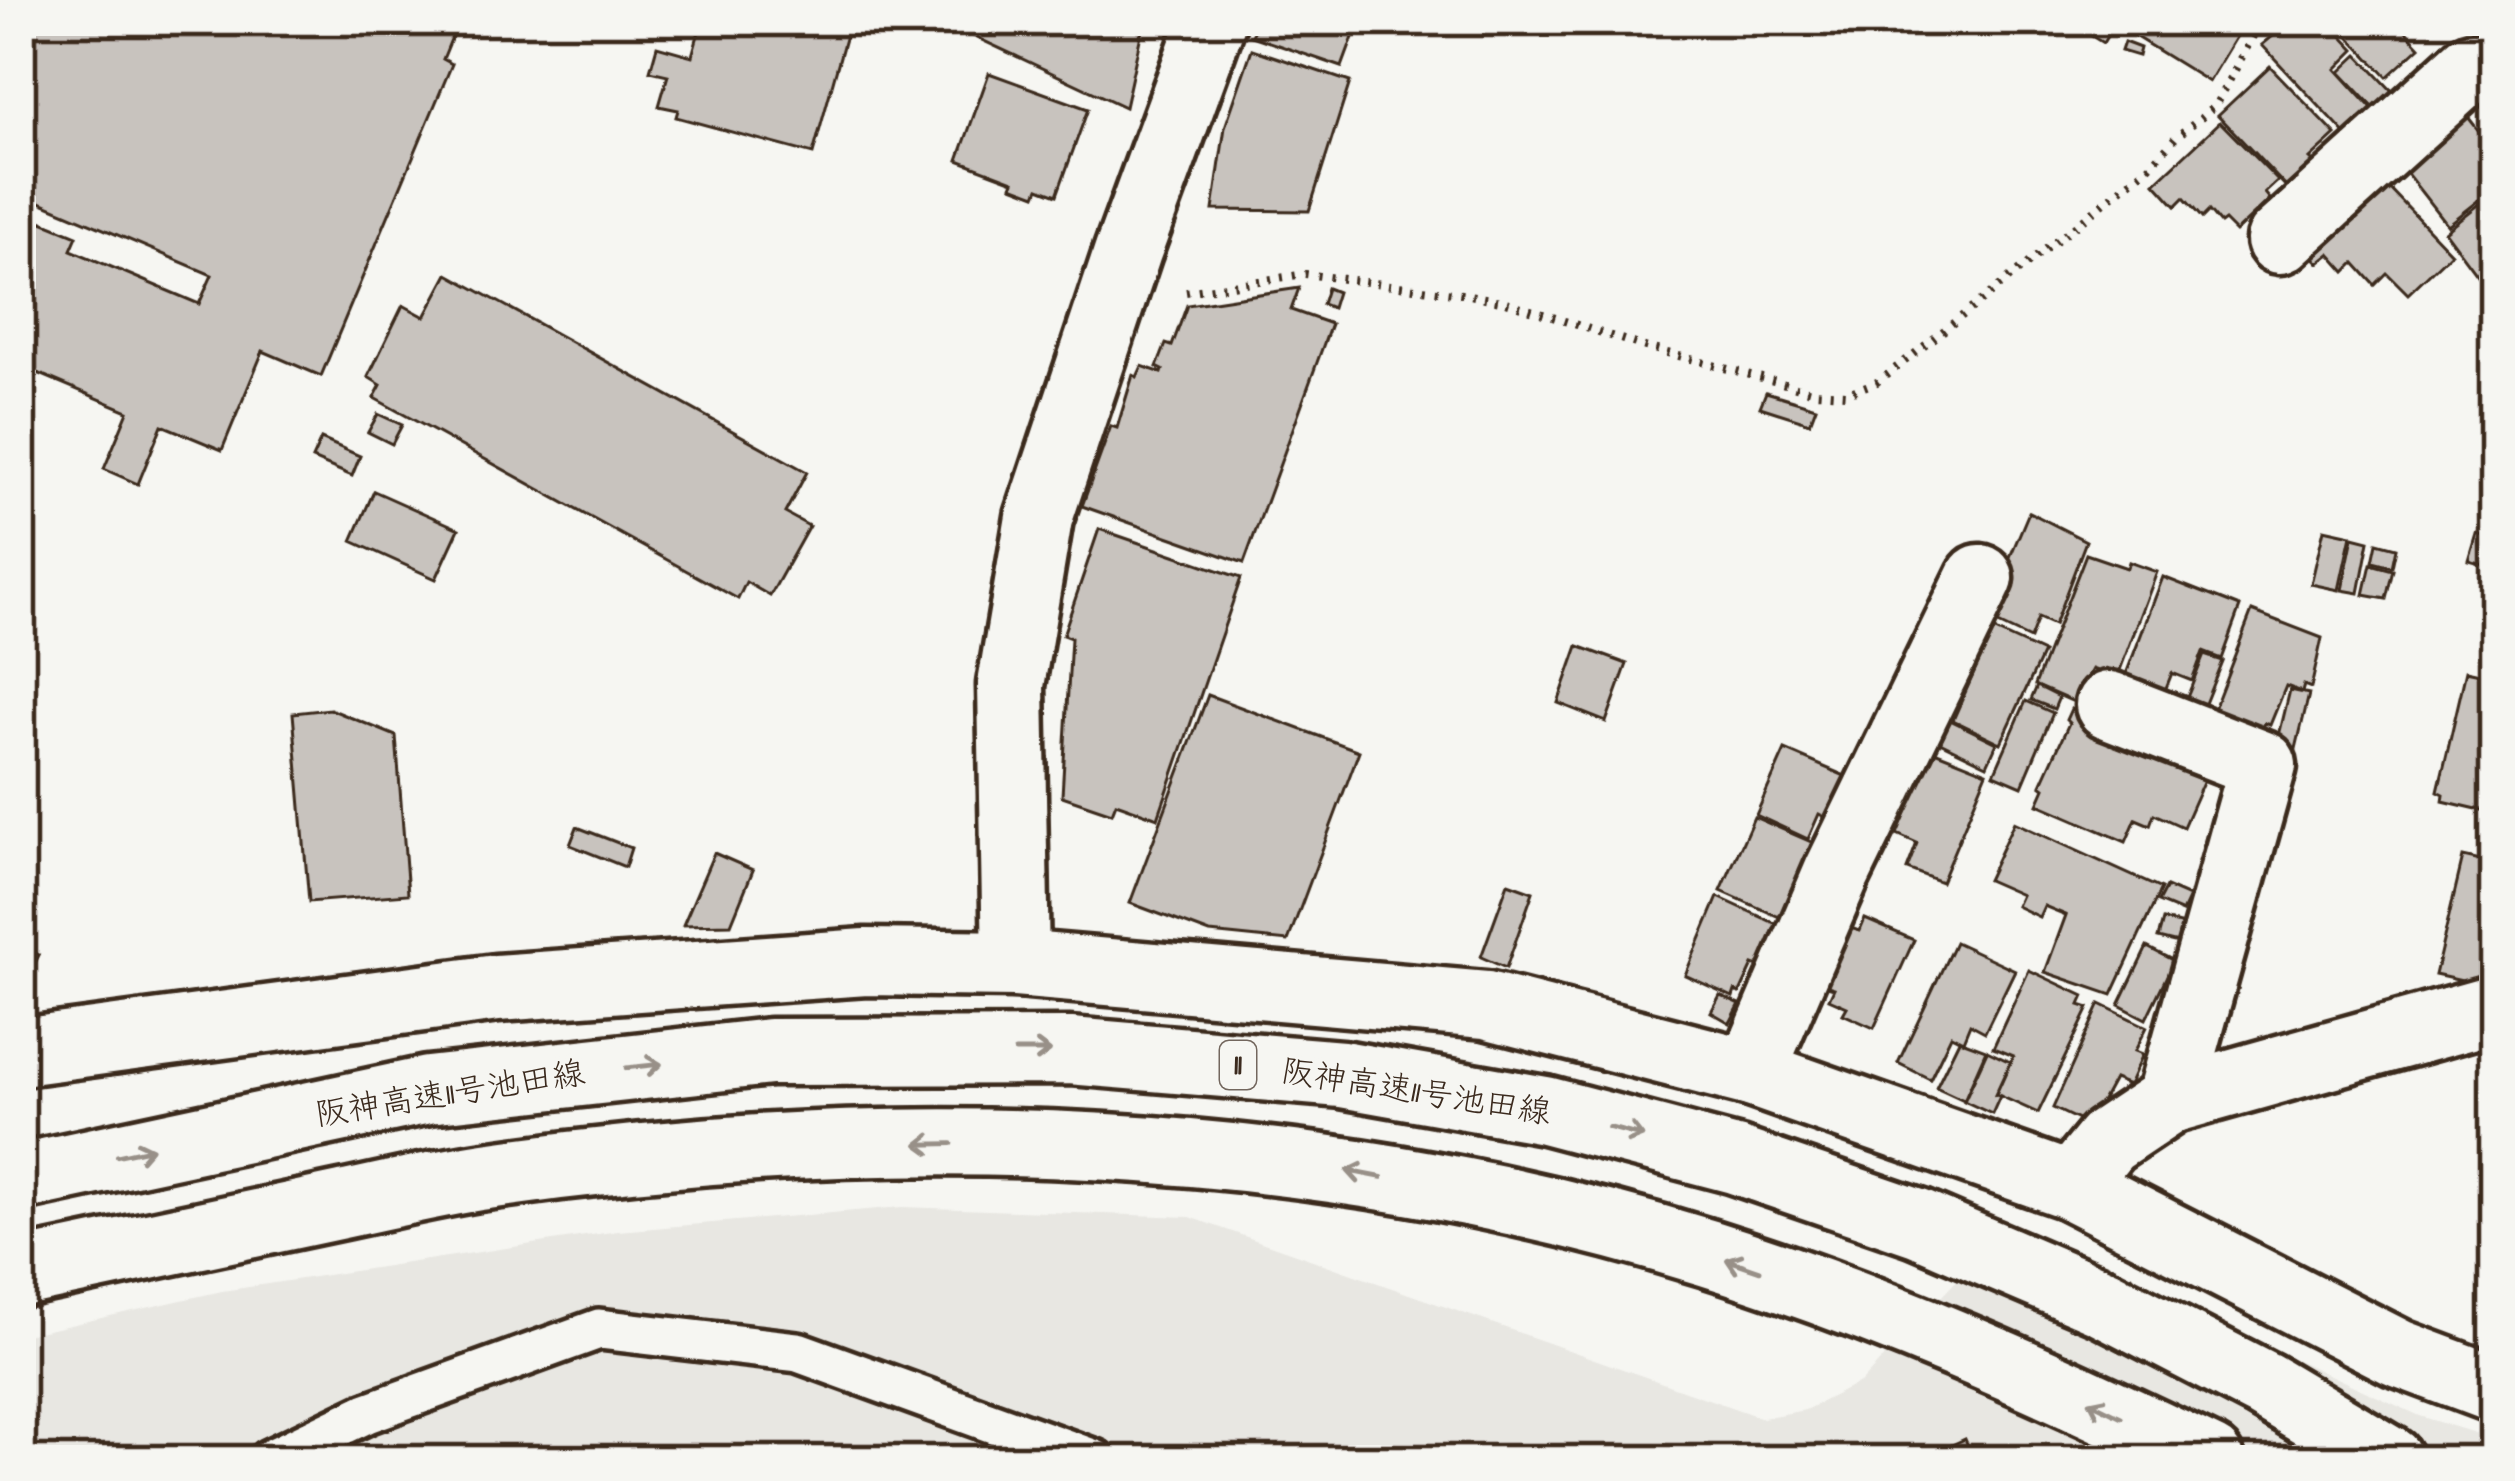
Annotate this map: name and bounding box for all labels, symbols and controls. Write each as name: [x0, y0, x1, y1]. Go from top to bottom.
one-way arrow: [1013, 1040, 1052, 1062]
road number: 11: [1220, 1041, 1256, 1089]
street label: 阪神高速11号池田線: [1278, 1048, 1554, 1136]
street label: 阪神高速11号池田線: [312, 1050, 588, 1138]
one-way arrow: [623, 1054, 662, 1077]
one-way arrow: [1606, 1122, 1644, 1144]
one-way arrow: [915, 1132, 954, 1155]
one-way arrow: [116, 1139, 154, 1162]
one-way arrow: [1345, 1162, 1384, 1184]
one-way arrow: [1725, 1253, 1762, 1274]
one-way arrow: [2088, 1397, 2124, 1419]

